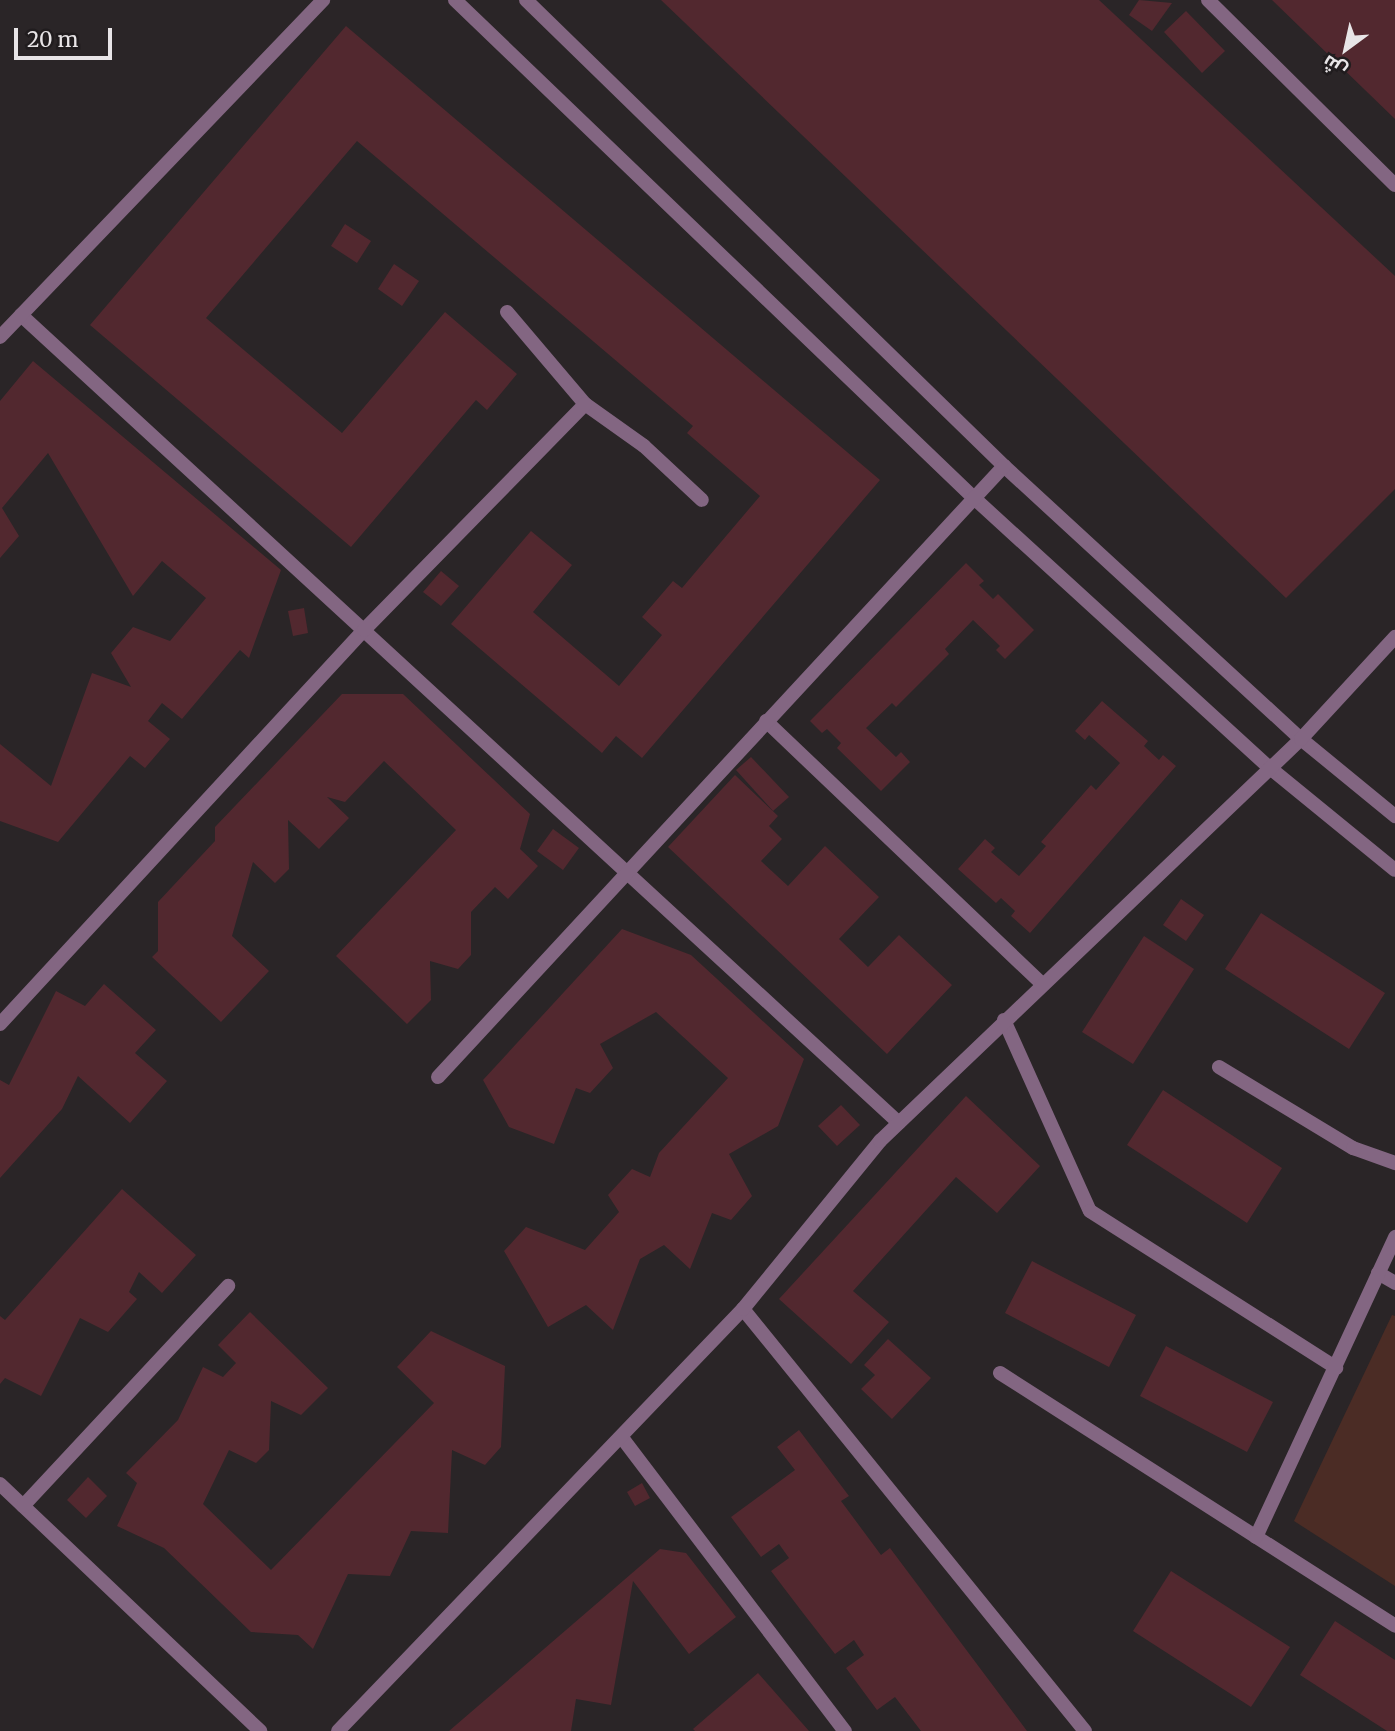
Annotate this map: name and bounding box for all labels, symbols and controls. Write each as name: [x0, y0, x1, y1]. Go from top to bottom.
scale bar: [18, 14, 116, 58]
north arrow: [1311, 14, 1381, 84]
text: 20 m: [27, 26, 78, 53]
text: ش: [1318, 50, 1351, 83]

